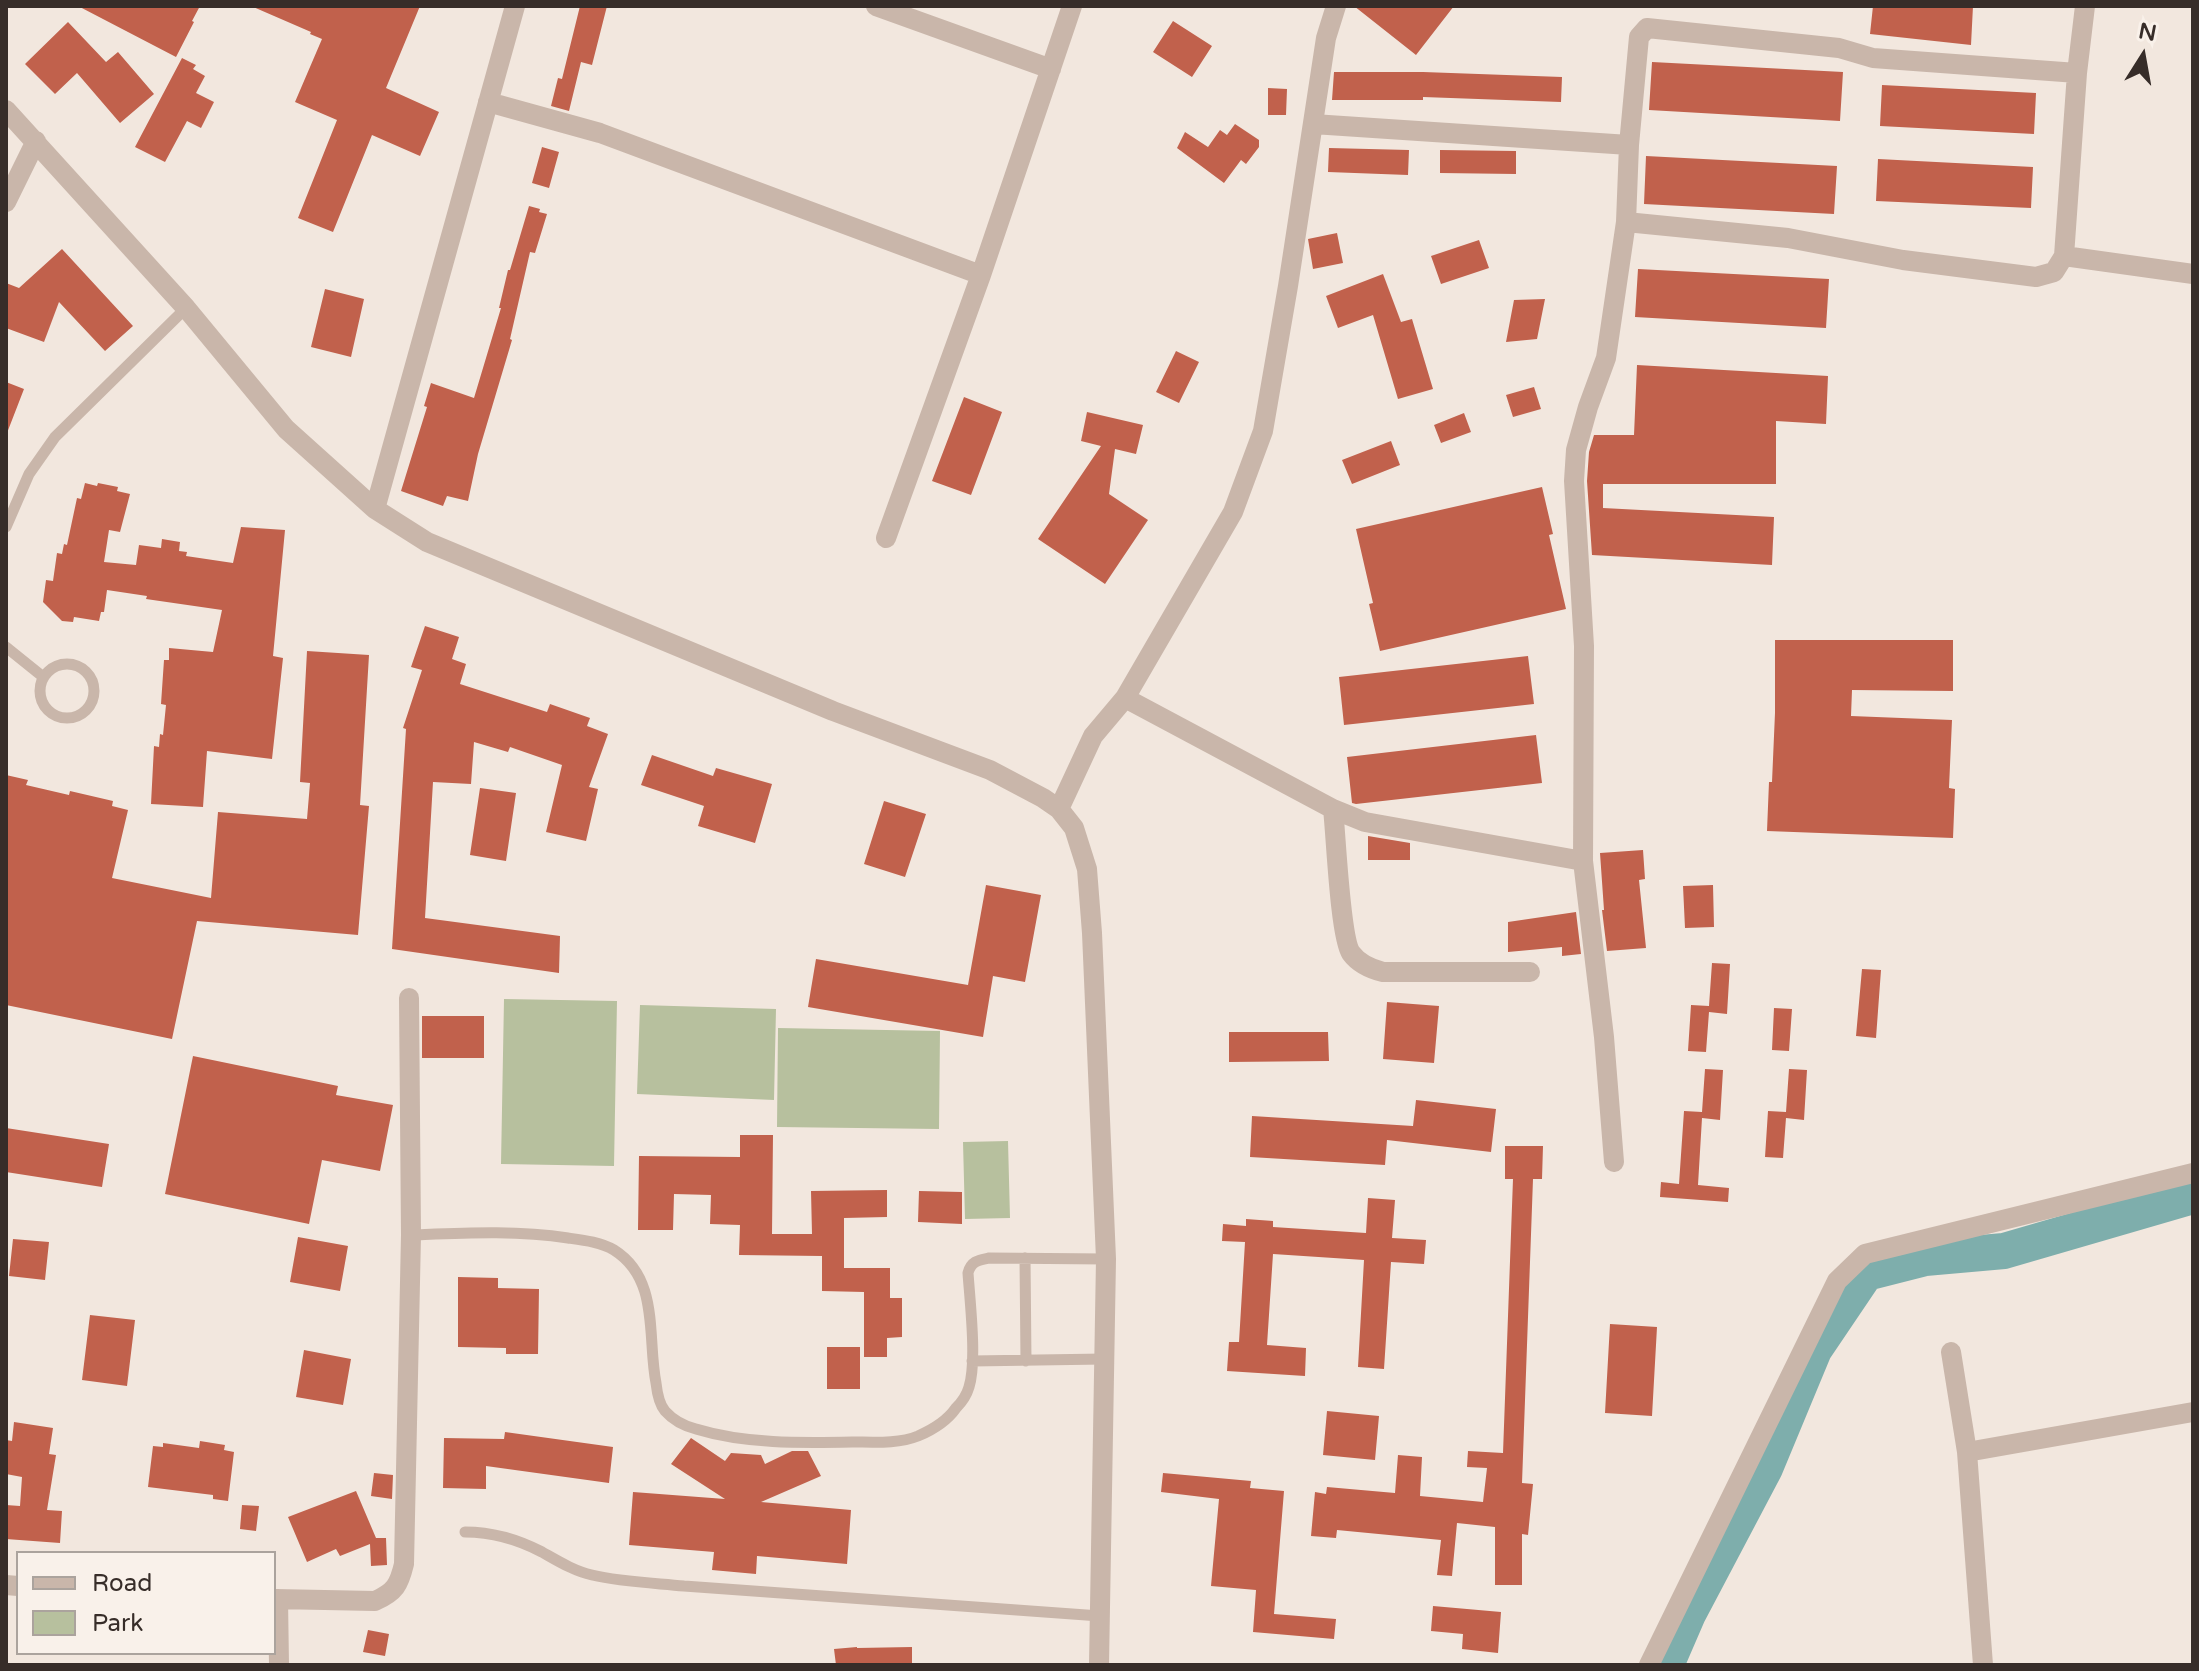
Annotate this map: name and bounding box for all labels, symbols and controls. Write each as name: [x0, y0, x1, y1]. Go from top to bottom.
north arrow: [2103, 16, 2183, 96]
text: N: [2136, 18, 2159, 47]
legend: [16, 1551, 276, 1655]
text: Road: [92, 1569, 152, 1598]
text: Park: [92, 1609, 143, 1638]

